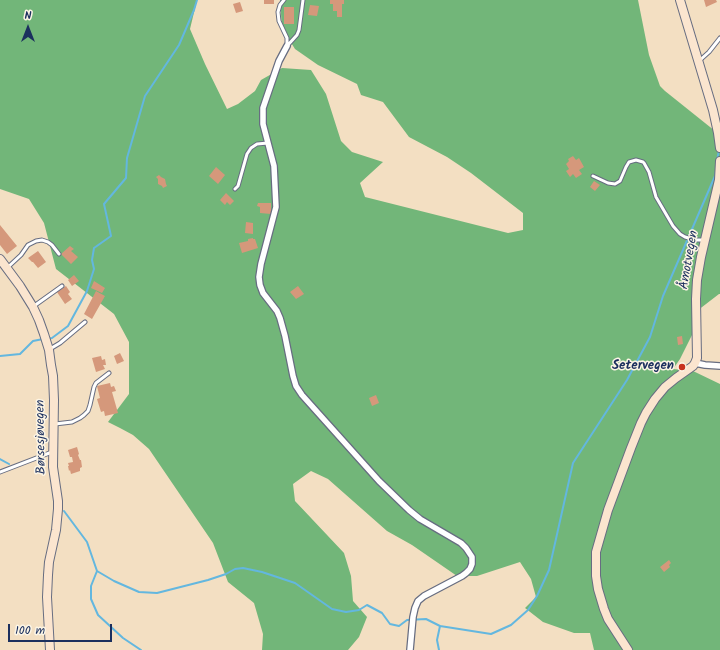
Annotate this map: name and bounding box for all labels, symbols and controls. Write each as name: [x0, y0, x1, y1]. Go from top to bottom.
text: N: [25, 7, 31, 25]
north arrow: [8, 8, 48, 48]
street label: Åmotvegen: [677, 229, 703, 291]
place label: Setervegen: [612, 359, 674, 375]
marker: Setervegen: [677, 362, 687, 372]
street label: Børsesjøvegen: [34, 399, 50, 475]
scale bar: [10, 616, 114, 642]
text: 100 m: [15, 621, 45, 640]

